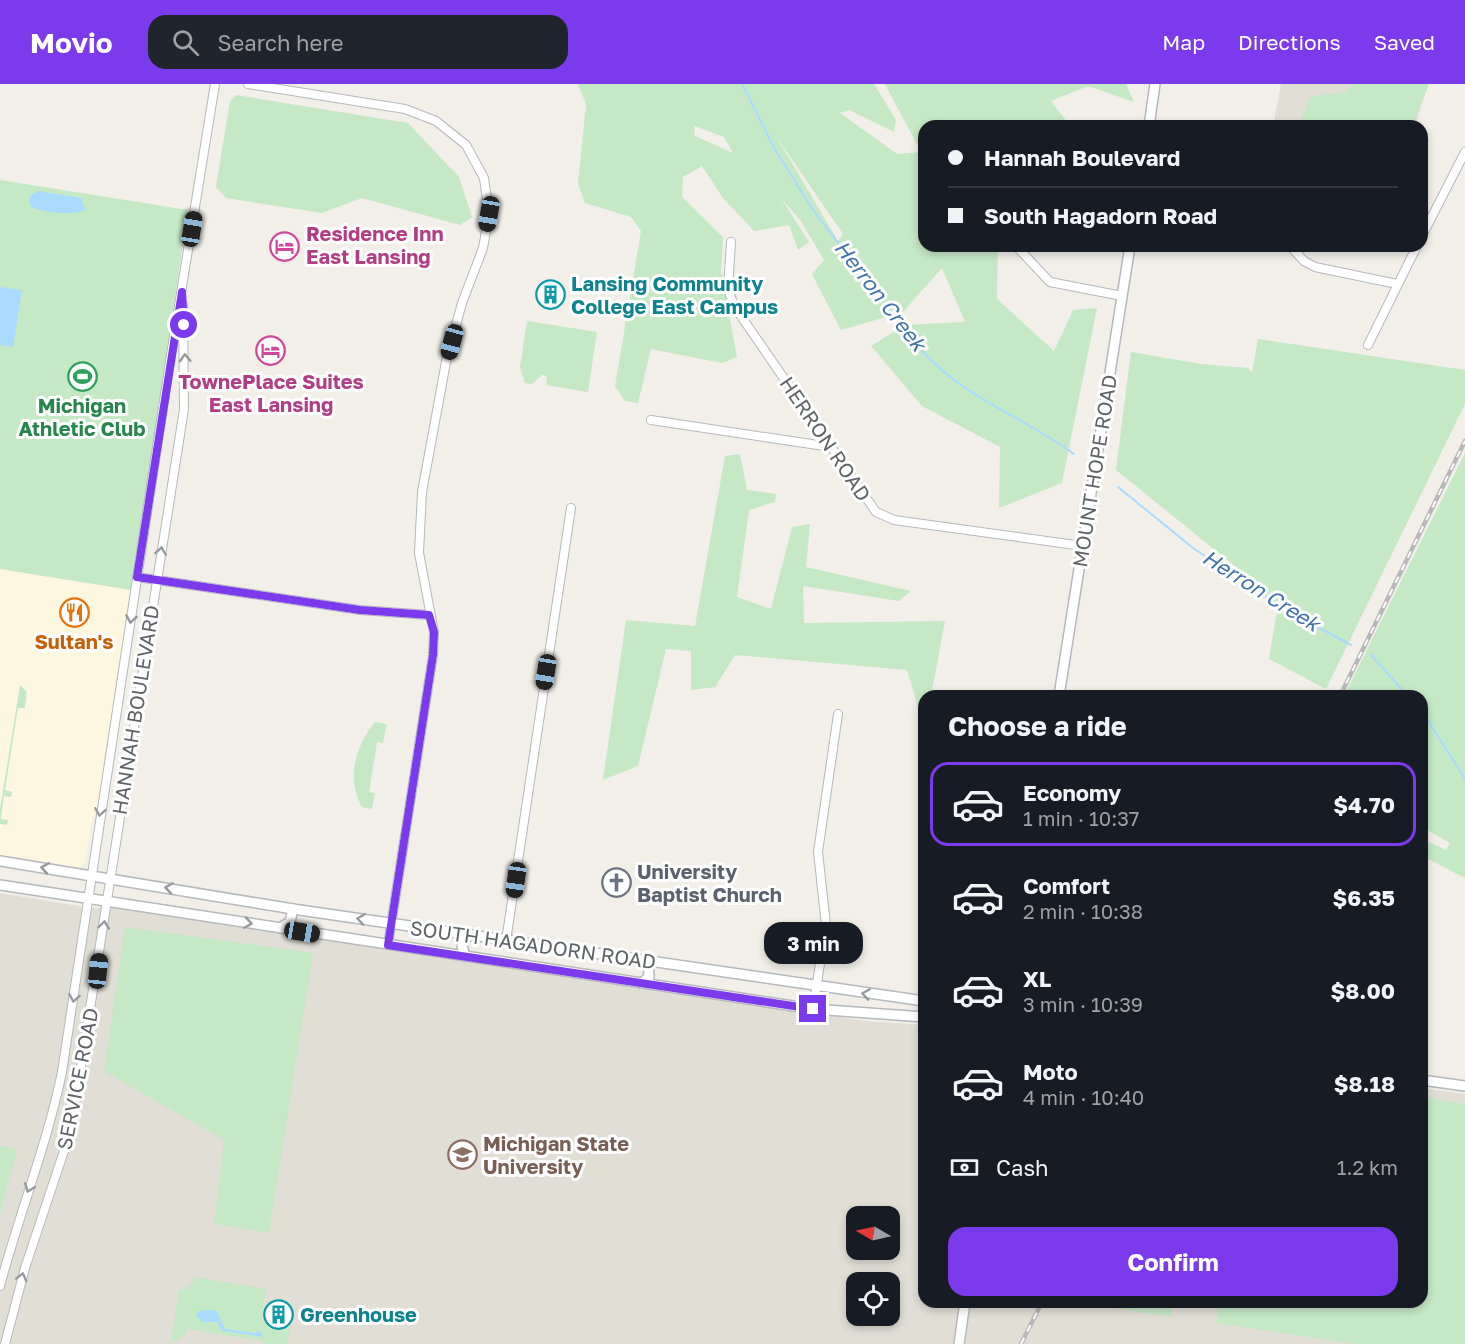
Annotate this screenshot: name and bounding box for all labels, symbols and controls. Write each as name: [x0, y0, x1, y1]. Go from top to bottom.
search box: [148, 15, 568, 69]
text: Movio: [30, 26, 112, 59]
icon: search: [169, 26, 202, 59]
text: Search here: [217, 29, 344, 56]
text: Map: [1162, 29, 1205, 55]
text: Directions: [1238, 29, 1341, 55]
text: Saved: [1374, 29, 1435, 55]
text: Hannah Boulevard: [984, 144, 1180, 171]
car: [477, 195, 501, 233]
text: South Hagadorn Road: [984, 202, 1217, 229]
car: [180, 210, 204, 248]
place label: Residence Inn East Lansing: [306, 221, 444, 268]
hotel icon: Residence Inn East Lansing: [269, 230, 301, 262]
water label: Herron Creek: [829, 235, 933, 358]
place label: Lansing Community College East Campus: [571, 271, 778, 318]
building icon: Lansing Community College East Campus: [534, 279, 566, 311]
route start: [170, 311, 197, 338]
car: [439, 322, 465, 362]
hotel icon: TownePlace Suites East Lansing: [255, 335, 287, 367]
one-way arrow: [179, 353, 191, 362]
sports icon: Michigan Athletic Club: [66, 360, 98, 392]
place label: TownePlace Suites East Lansing: [178, 369, 364, 416]
street label: HERRON ROAD: [775, 372, 876, 505]
street label: MOUNT HOPE ROAD: [1067, 373, 1121, 569]
place label: Michigan Athletic Club: [18, 393, 146, 440]
water label: Herron Creek: [1198, 544, 1327, 638]
one-way arrow: [154, 546, 166, 556]
restaurant icon: Sultan's: [58, 596, 90, 628]
street label: HANNAH BOULEVARD: [107, 603, 163, 816]
one-way arrow: [125, 614, 137, 624]
place label: Sultan's: [34, 629, 114, 653]
car: [534, 653, 558, 691]
text: Choose a ride: [948, 710, 1127, 742]
icon: car: [951, 777, 1005, 831]
text: Economy: [1023, 779, 1121, 806]
text: $4.70: [1333, 791, 1395, 818]
text: 1 min · 10:37: [1023, 806, 1139, 830]
one-way arrow: [95, 807, 107, 816]
place label: University Baptist Church: [637, 859, 782, 906]
car: [505, 861, 527, 899]
one-way arrow: [41, 863, 50, 875]
church icon: University Baptist Church: [600, 867, 632, 899]
icon: car: [951, 870, 1005, 924]
text: Comfort: [1023, 872, 1110, 899]
one-way arrow: [164, 883, 174, 895]
text: $6.35: [1332, 884, 1395, 911]
text: 2 min · 10:38: [1023, 899, 1143, 923]
one-way arrow: [357, 914, 366, 926]
street label: SOUTH HAGADORN ROAD: [409, 915, 658, 973]
one-way arrow: [243, 917, 253, 929]
one-way arrow: [97, 920, 109, 929]
car: [283, 920, 321, 944]
callout: 3 min: [764, 922, 862, 964]
text: 3 min: [787, 931, 840, 955]
car: [87, 952, 109, 990]
icon: car: [951, 963, 1005, 1017]
text: XL: [1023, 965, 1051, 992]
text: $8.00: [1331, 977, 1395, 1004]
one-way arrow: [861, 988, 871, 1000]
text: 3 min · 10:39: [1023, 992, 1143, 1016]
one-way arrow: [69, 994, 81, 1003]
route end: [799, 995, 826, 1022]
street label: SERVICE ROAD: [51, 1006, 103, 1152]
icon: car: [951, 1056, 1005, 1110]
text: Moto: [1023, 1058, 1078, 1085]
text: $8.18: [1334, 1070, 1395, 1097]
text: 4 min · 10:40: [1023, 1085, 1144, 1109]
place label: Michigan State University: [483, 1131, 629, 1178]
school or university icon: Michigan State University: [446, 1139, 478, 1171]
icon: cash: [948, 1151, 981, 1184]
text: Cash: [996, 1154, 1049, 1181]
text: 1.2 km: [1337, 1155, 1398, 1179]
one-way arrow: [23, 1182, 36, 1192]
north arrow: [846, 1206, 900, 1260]
map controls: [846, 1206, 900, 1326]
button: Confirm: [948, 1227, 1398, 1296]
one-way arrow: [15, 1272, 28, 1282]
button: locate: [846, 1272, 900, 1326]
building icon: Greenhouse: [263, 1299, 295, 1331]
place label: Greenhouse: [300, 1302, 417, 1326]

